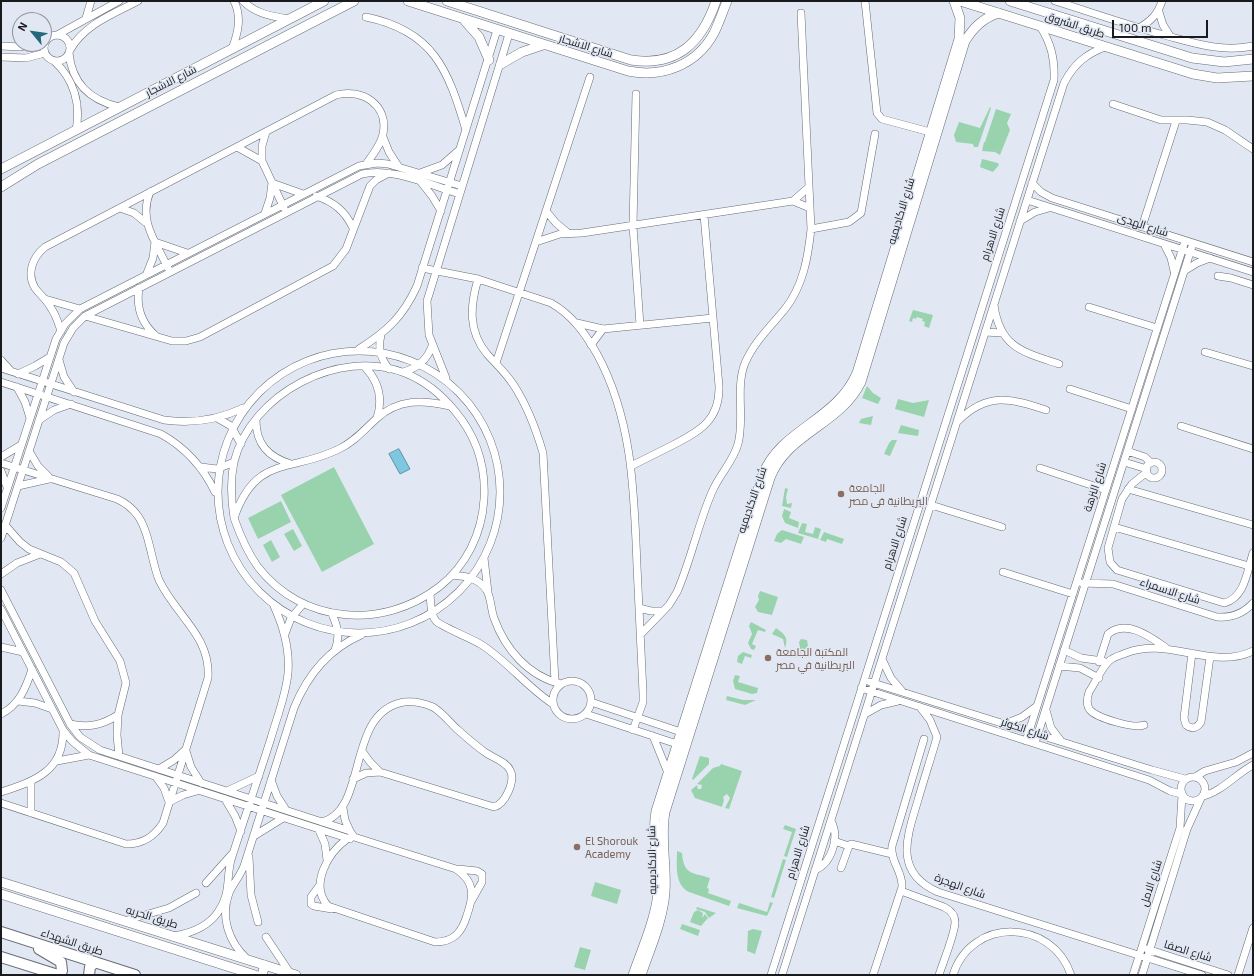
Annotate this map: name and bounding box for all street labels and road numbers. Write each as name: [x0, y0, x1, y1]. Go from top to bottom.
street label: طريق الشروق: [1044, 9, 1106, 41]
street label: شارع الاشجار: [557, 32, 615, 60]
street label: شارع الاشجار: [143, 62, 199, 100]
street label: شارع الاكاديميه: [885, 176, 917, 246]
street label: شارع الاهرام: [978, 205, 1008, 263]
street label: شارع الهدى: [1116, 211, 1170, 239]
street label: شارع النزهة: [1081, 461, 1109, 513]
street label: شارع الاكاديميه: [734, 465, 770, 535]
street label: شارع الاهرام: [880, 514, 910, 572]
street label: شارع الاسمراء: [1138, 575, 1202, 607]
street label: شارع الكوثر: [999, 715, 1051, 743]
street label: شارع الاهرام: [784, 823, 812, 881]
street label: شارع الاكاديميه: [645, 825, 659, 895]
street label: شارع الامل: [1137, 858, 1165, 908]
street label: شارع الهجرة: [933, 871, 987, 901]
street label: طريق الحريه: [124, 903, 180, 931]
street label: طريق الشهداء: [39, 926, 105, 958]
street label: شارع الصفا: [1162, 937, 1214, 965]

